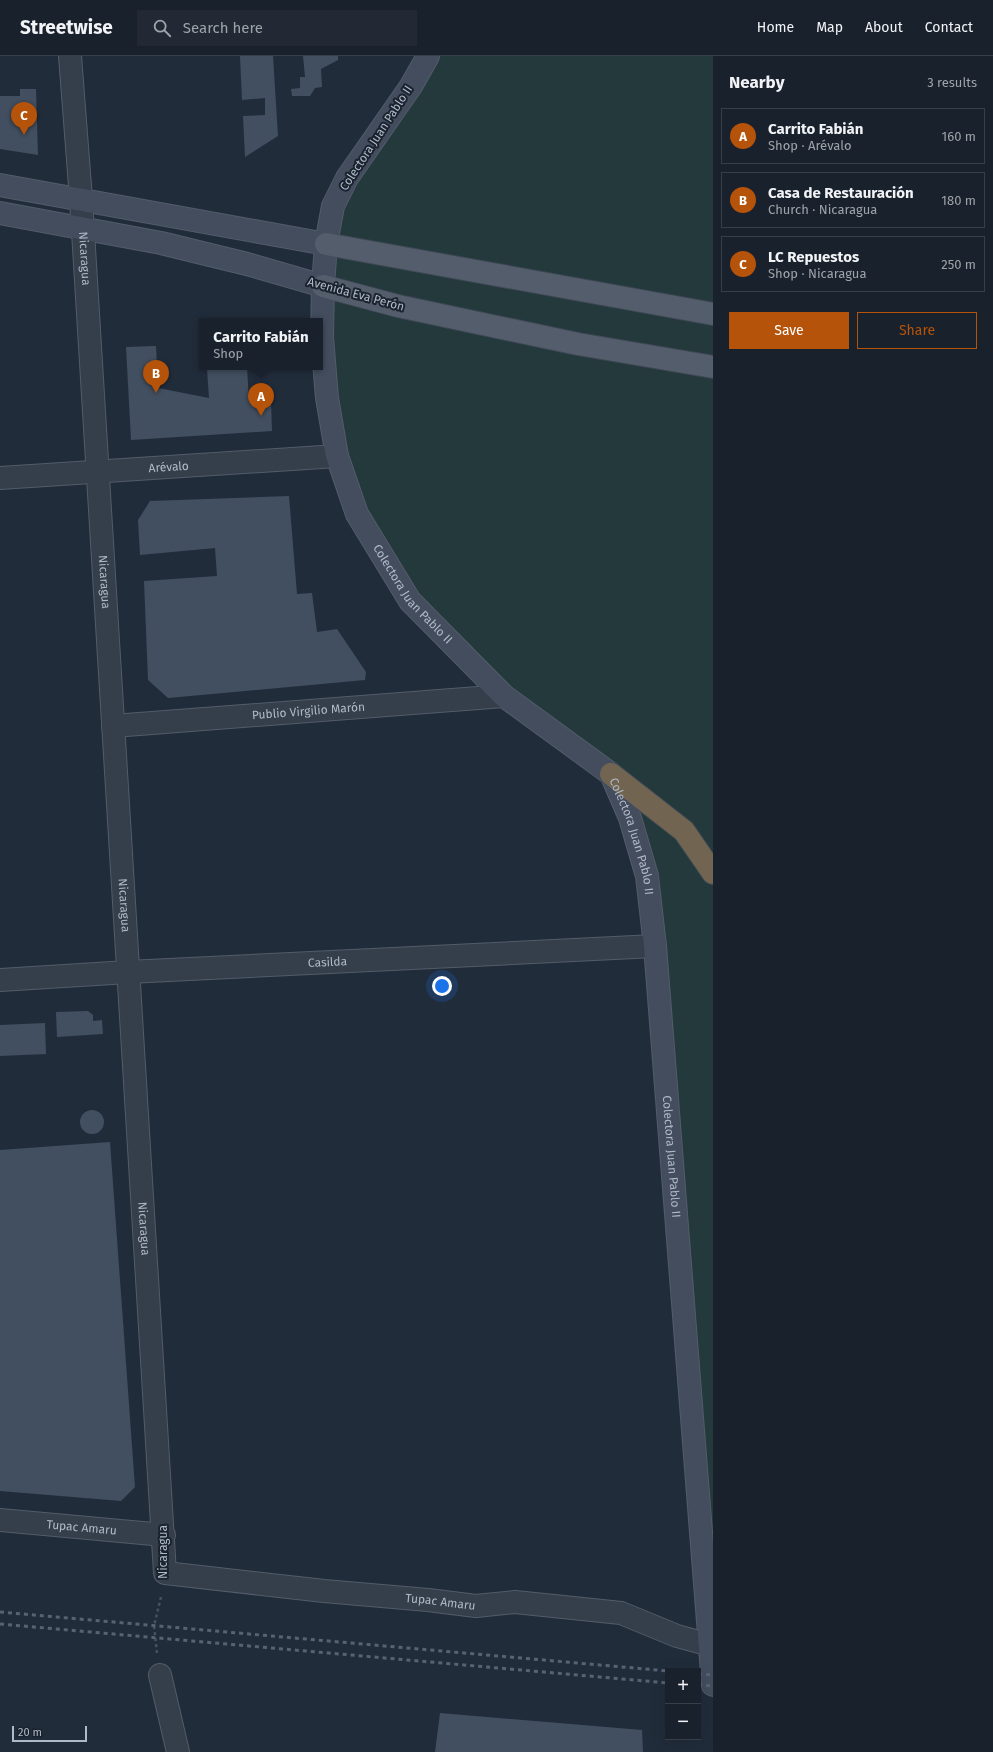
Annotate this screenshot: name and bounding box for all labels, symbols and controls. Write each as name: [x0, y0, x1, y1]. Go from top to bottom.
search box: [137, 10, 417, 46]
text: Streetwise: [20, 16, 113, 39]
icon: search: [151, 17, 173, 39]
text: Search here: [183, 19, 263, 37]
text: Home: [757, 19, 794, 36]
text: Map: [816, 19, 843, 36]
text: About: [865, 19, 903, 36]
text: Contact: [925, 19, 973, 36]
text: Nearby: [729, 72, 784, 93]
text: 3 results: [927, 75, 977, 90]
street label: Colectora Juan Pablo II: [337, 83, 415, 193]
pin: C: [11, 102, 37, 135]
text: Carrito Fabián: [768, 120, 863, 138]
text: A: [739, 129, 747, 144]
text: 160 m: [942, 129, 976, 144]
text: Shop · Arévalo: [768, 138, 852, 153]
text: Casa de Restauración: [768, 184, 914, 202]
text: B: [739, 193, 747, 208]
text: 180 m: [941, 193, 976, 208]
text: Church · Nicaragua: [768, 202, 877, 217]
street label: Nicaragua: [76, 231, 93, 286]
text: LC Repuestos: [768, 248, 859, 266]
text: C: [739, 257, 747, 272]
text: 250 m: [941, 257, 976, 272]
text: Shop · Nicaragua: [768, 266, 867, 281]
street label: Avenida Eva Perón: [306, 274, 406, 314]
button: Save: [729, 312, 849, 349]
button: Share: [857, 312, 977, 349]
popup: [199, 318, 323, 370]
text: Carrito Fabián: [213, 328, 309, 346]
text: Shop: [213, 346, 243, 361]
pin: B: [143, 360, 169, 393]
pin: A: [248, 383, 274, 416]
street label: Arévalo: [148, 459, 189, 475]
street label: Colectora Juan Pablo II: [370, 542, 455, 647]
street label: Nicaragua: [96, 554, 113, 609]
street label: Publio Virgilio Marón: [251, 700, 366, 722]
street label: Colectora Juan Pablo II: [606, 776, 656, 896]
street label: Nicaragua: [116, 878, 133, 933]
street label: Casilda: [308, 954, 347, 970]
your location: [432, 976, 452, 996]
street label: Colectora Juan Pablo II: [660, 1095, 683, 1218]
street label: Nicaragua: [135, 1201, 153, 1256]
street label: Tupac Amaru: [46, 1517, 117, 1538]
street label: Nicaragua: [156, 1525, 170, 1579]
street label: Tupac Amaru: [405, 1591, 476, 1613]
map controls: [665, 1668, 701, 1740]
button: +: [665, 1668, 701, 1704]
button: −: [665, 1704, 701, 1740]
scale bar: [12, 1724, 87, 1743]
text: 20 m: [18, 1726, 42, 1739]

